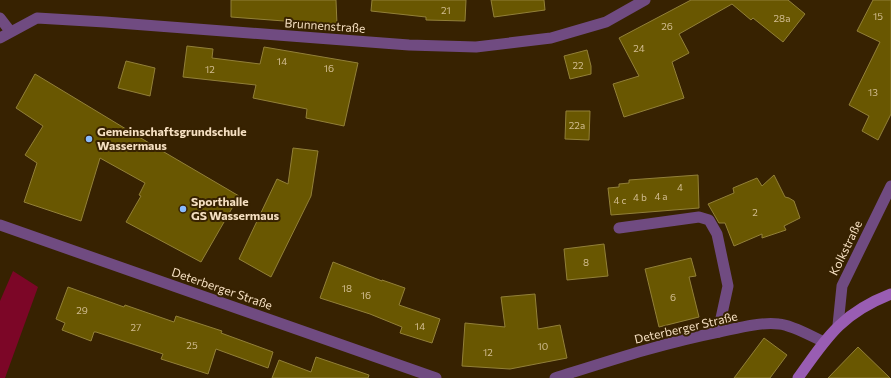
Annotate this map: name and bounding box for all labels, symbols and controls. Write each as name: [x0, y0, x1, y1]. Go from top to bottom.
house number: 21: [441, 4, 451, 16]
house number: 15: [873, 10, 883, 22]
house number: 28a: [774, 12, 790, 24]
street label: Brunnenstraße: [284, 15, 366, 35]
house number: 26: [661, 20, 673, 32]
house number: 24: [633, 42, 645, 54]
house number: 14: [277, 55, 287, 67]
house number: 22: [572, 59, 584, 71]
house number: 16: [324, 62, 334, 74]
house number: 12: [205, 63, 215, 75]
house number: 13: [868, 86, 878, 98]
house number: 22a: [569, 119, 585, 131]
place label: Gemeinschaftsgrundschule Wassermaus: [97, 124, 247, 152]
marker: Gemeinschaftsgrundschule Wassermaus: [84, 134, 94, 144]
house number: 4: [677, 181, 683, 193]
house number: 4 a: [654, 190, 668, 202]
house number: 4 b: [633, 191, 647, 203]
place label: Sporthalle GS Wassermaus: [191, 194, 280, 222]
house number: 4 c: [614, 194, 626, 206]
marker: Sporthalle GS Wassermaus: [178, 204, 188, 214]
house number: 2: [752, 206, 758, 218]
street label: Kolkstraße: [826, 218, 864, 277]
house number: 8: [583, 256, 589, 268]
street label: Deterberger Straße: [170, 264, 274, 312]
house number: 18: [342, 282, 352, 294]
house number: 16: [361, 289, 371, 301]
house number: 6: [670, 291, 676, 303]
house number: 29: [76, 304, 88, 316]
street label: Deterberger Straße: [633, 308, 739, 346]
house number: 14: [415, 320, 425, 332]
house number: 27: [131, 321, 141, 333]
house number: 25: [186, 339, 198, 351]
house number: 10: [538, 340, 548, 352]
house number: 12: [483, 346, 493, 358]

